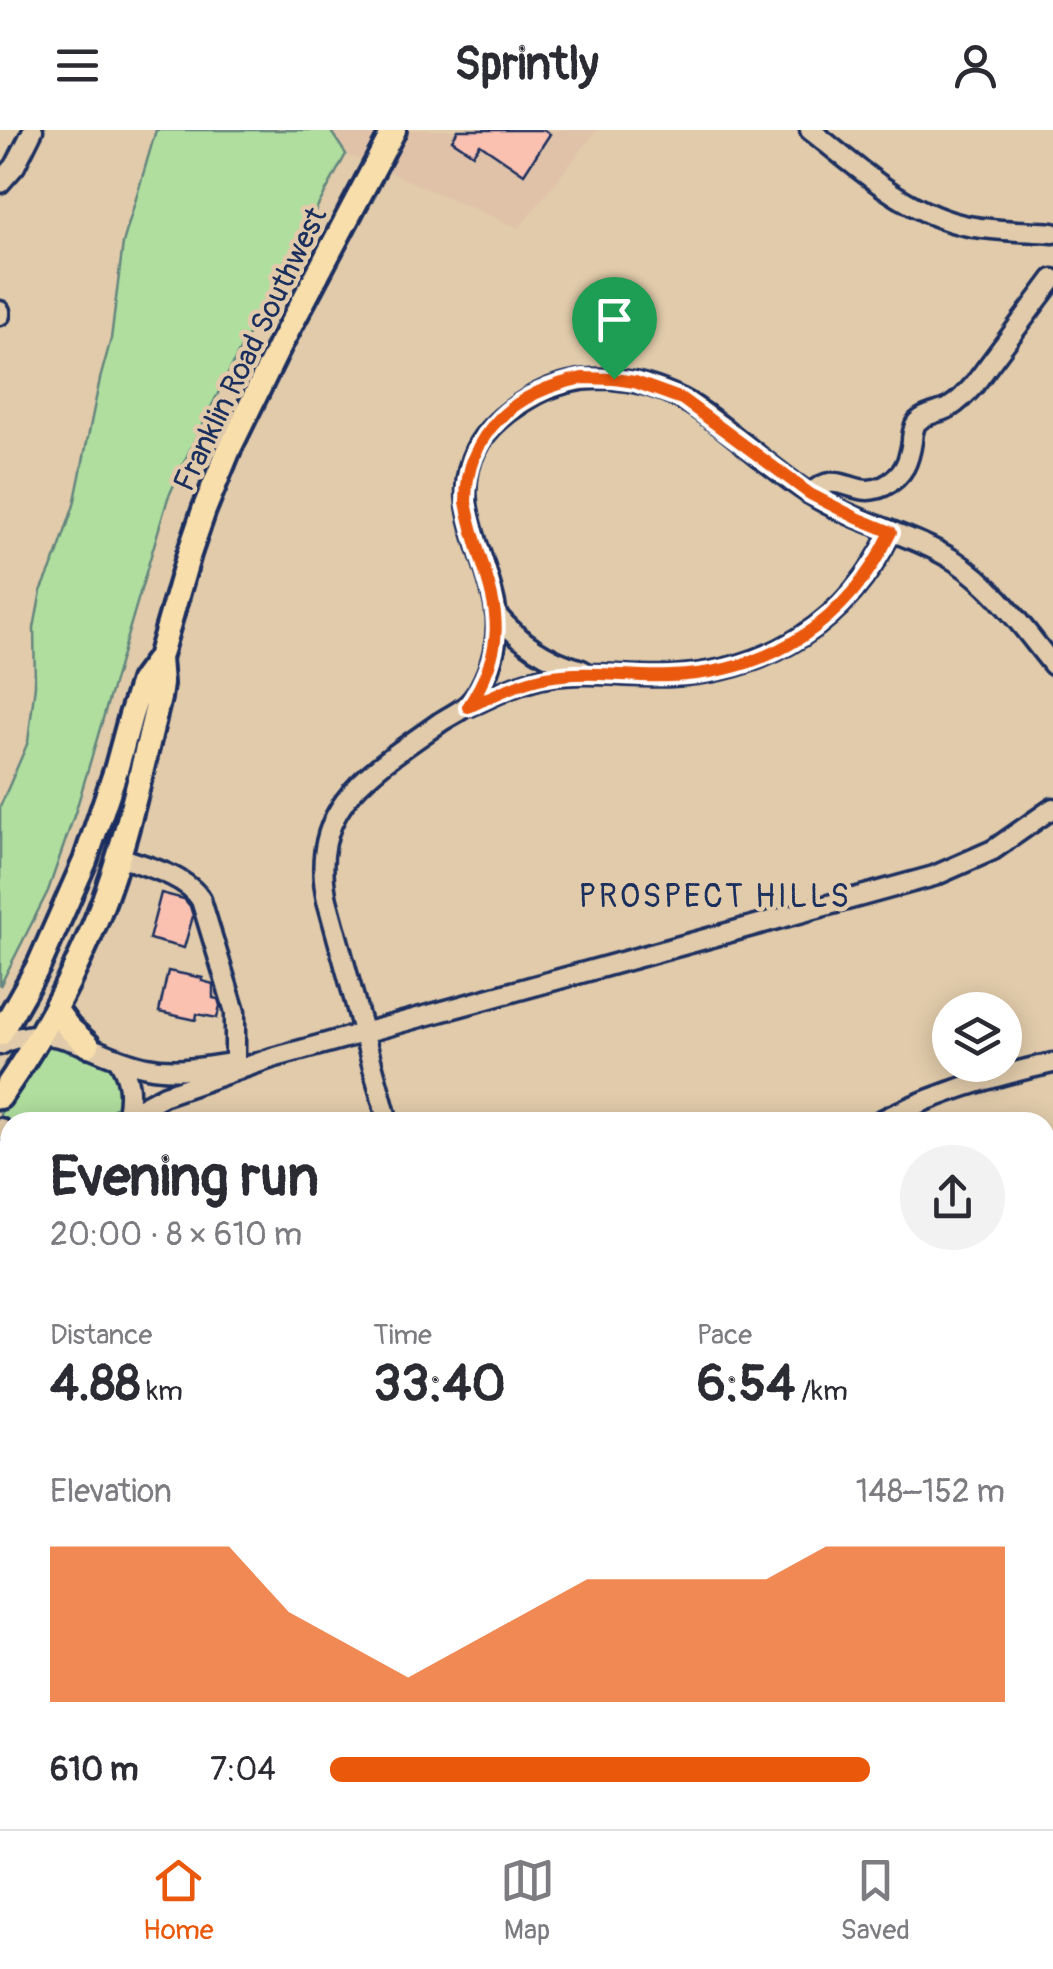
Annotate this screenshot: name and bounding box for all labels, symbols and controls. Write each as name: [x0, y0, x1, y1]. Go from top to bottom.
text: Sprintly: [454, 37, 599, 93]
icon: menu: [50, 38, 105, 93]
icon: person: [948, 38, 1003, 93]
street label: Franklin Road Southwest: [166, 201, 336, 497]
pin: [572, 277, 657, 380]
icon: arrive: [587, 292, 642, 347]
district label: PROSPECT HILLS: [579, 877, 851, 917]
map controls: [932, 992, 1022, 1082]
button: layers: [932, 992, 1022, 1082]
text: Evening run: [50, 1143, 319, 1212]
button: share: [900, 1145, 1005, 1250]
text: 20:00 · 8 × 610 m: [50, 1215, 302, 1255]
text: Distance: [50, 1318, 152, 1353]
text: Time: [373, 1318, 432, 1353]
text: Pace: [697, 1318, 752, 1353]
text: 4.88: [50, 1353, 140, 1416]
text: 33:40: [373, 1353, 506, 1416]
text: 6:54: [697, 1353, 795, 1416]
text: km: [140, 1374, 183, 1409]
text: /km: [795, 1374, 848, 1409]
text: Elevation: [50, 1472, 172, 1512]
text: 148–152 m: [856, 1472, 1005, 1512]
text: 610 m: [50, 1750, 138, 1790]
text: 7:04: [210, 1750, 276, 1790]
tab: Home: [143, 1853, 214, 1948]
tab: Map: [500, 1853, 555, 1948]
tab: Saved: [841, 1853, 910, 1948]

